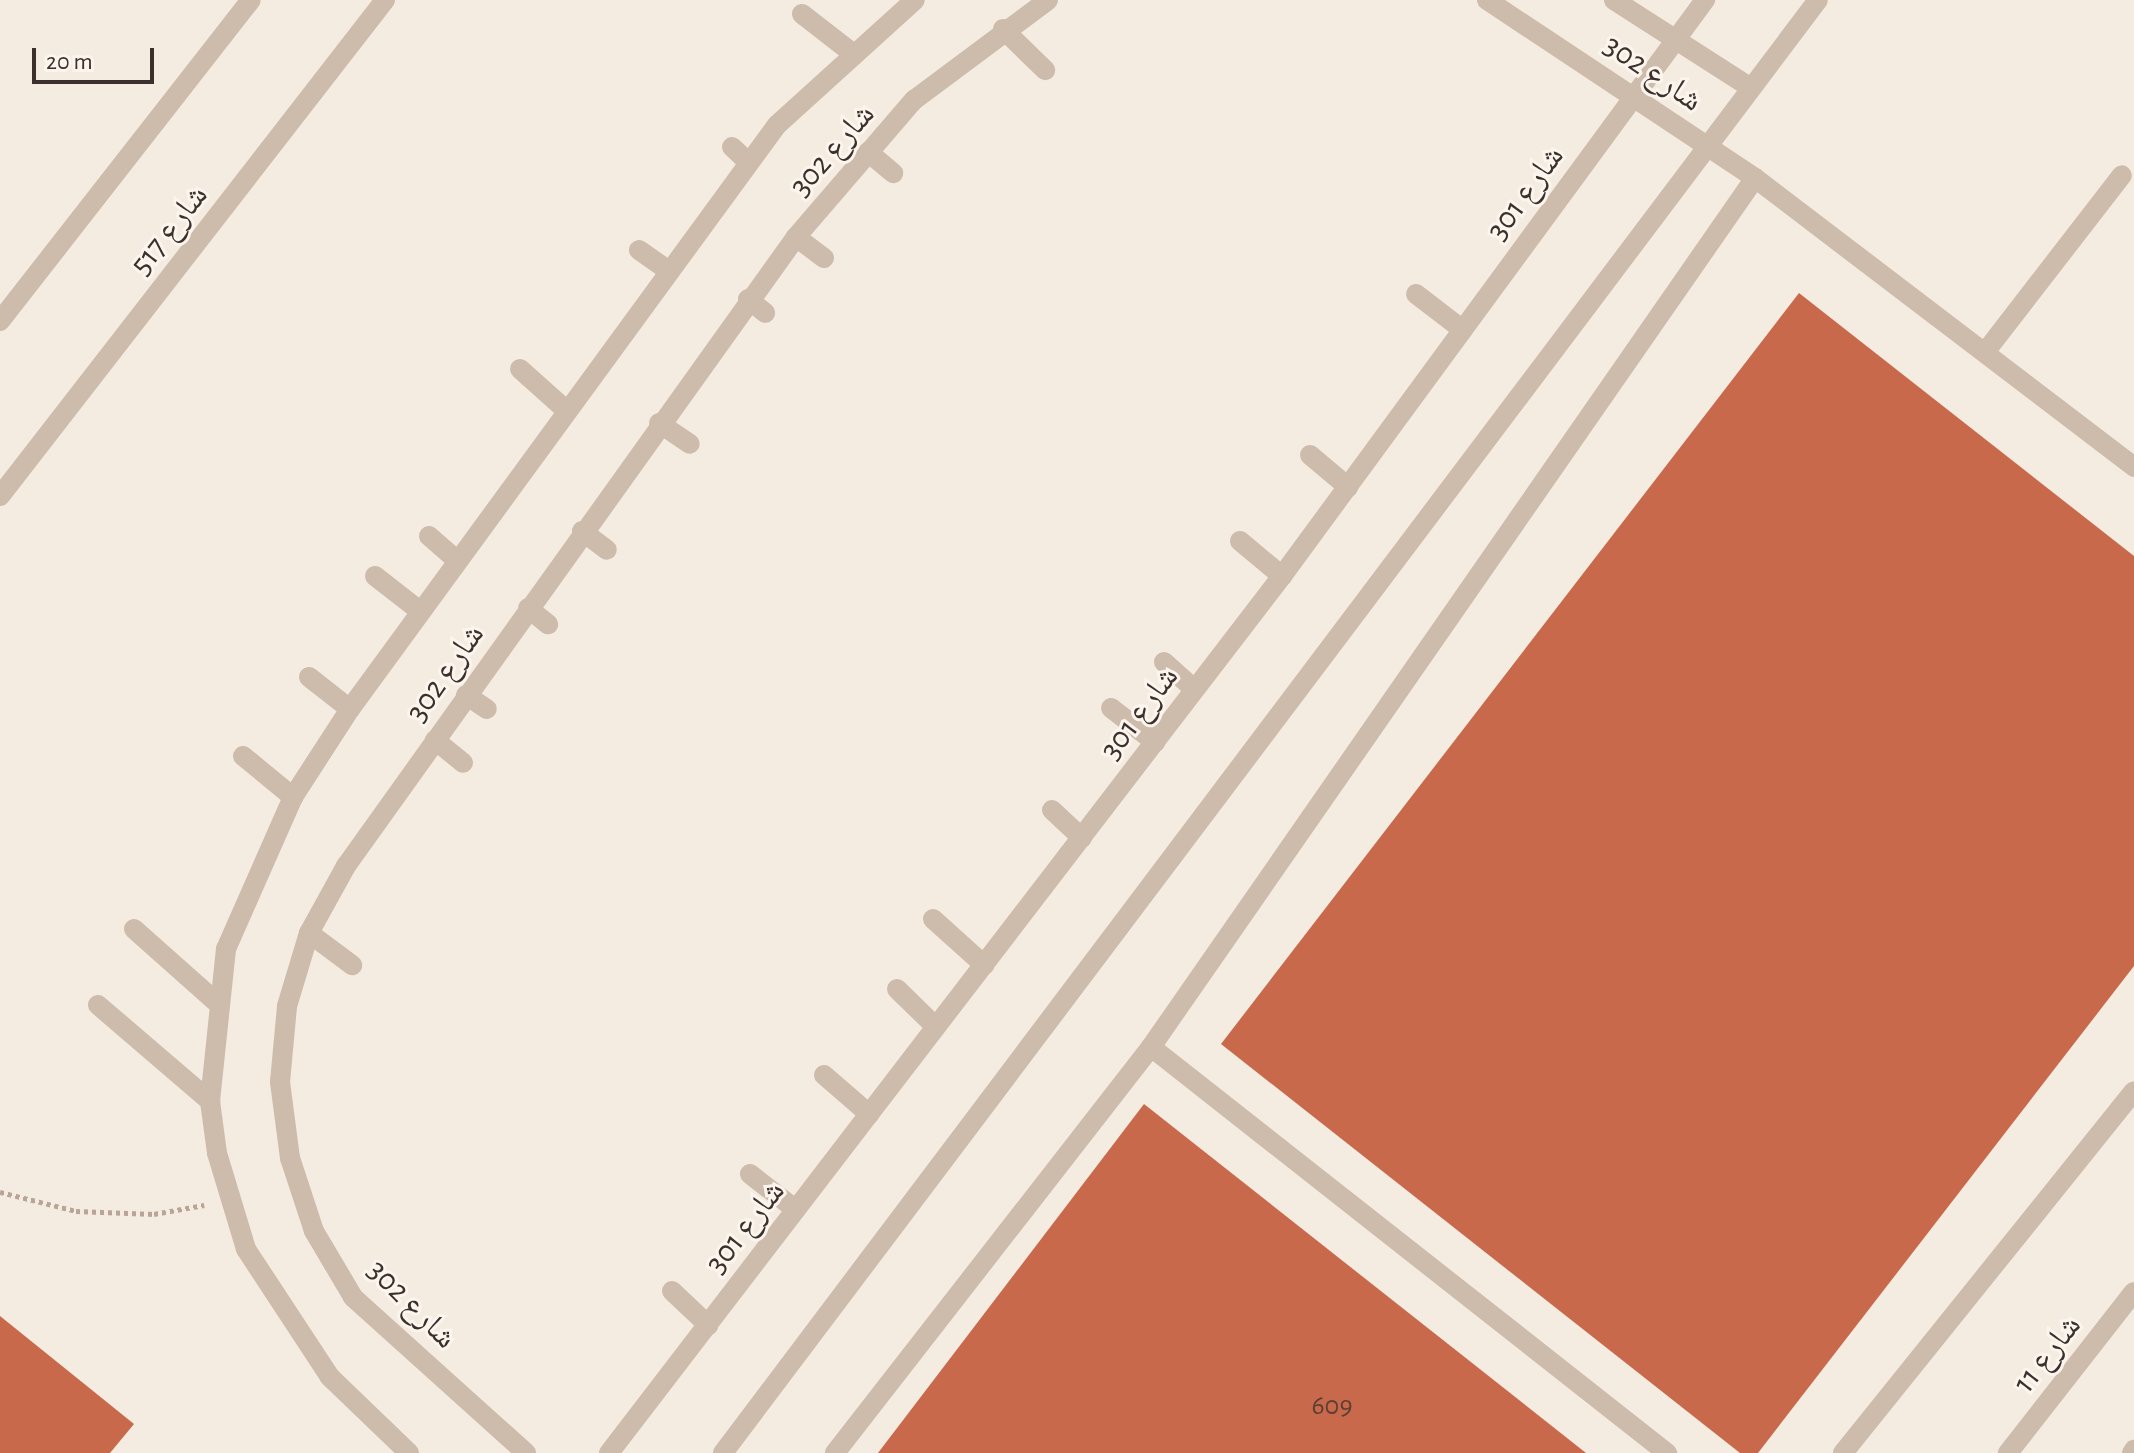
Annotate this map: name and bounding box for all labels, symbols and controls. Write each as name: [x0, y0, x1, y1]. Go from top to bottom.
street label: شارع 302: [1596, 26, 1710, 120]
scale bar: [36, 32, 158, 82]
text: 20 m: [46, 50, 93, 74]
street label: شارع 302: [781, 96, 883, 204]
street label: شارع 301: [1478, 138, 1572, 248]
street label: شارع 517: [122, 177, 216, 283]
street label: شارع 302: [398, 617, 492, 729]
street label: شارع 301: [1091, 659, 1187, 767]
street label: شارع 301: [697, 1173, 793, 1281]
street label: شارع 302: [359, 1251, 465, 1357]
street label: شارع 11: [2005, 1307, 2089, 1401]
house number: 609: [1311, 1389, 1353, 1423]

